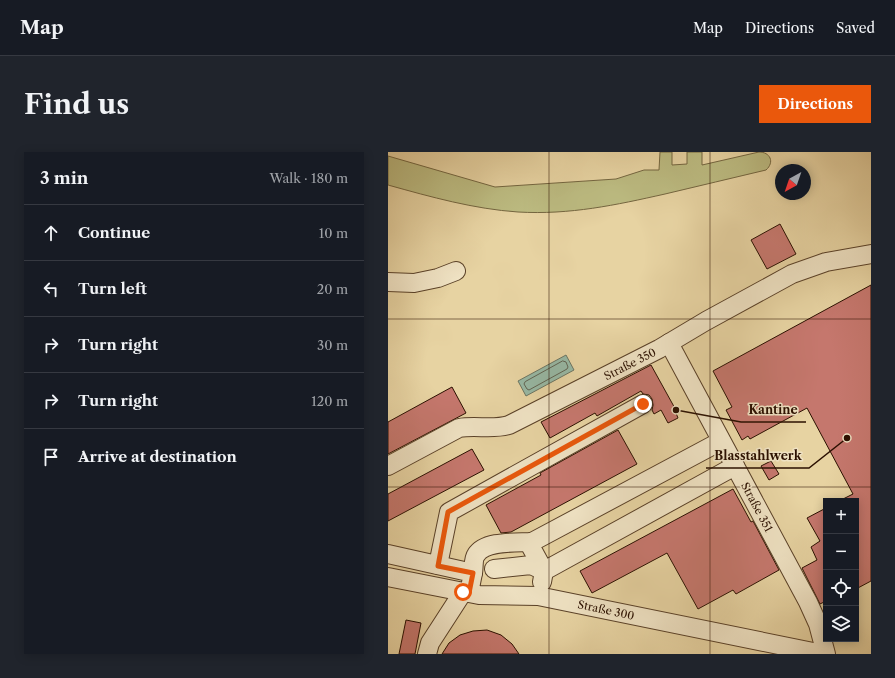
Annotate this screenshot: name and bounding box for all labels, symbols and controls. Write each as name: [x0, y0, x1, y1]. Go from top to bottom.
text: Map: [20, 16, 64, 39]
text: Map: [693, 19, 723, 37]
text: Directions: [745, 19, 814, 37]
text: Saved: [836, 19, 875, 37]
button: Directions: [759, 85, 871, 123]
text: Find us: [24, 87, 129, 121]
north arrow: [775, 164, 811, 200]
text: 3 min: [40, 168, 89, 188]
text: Walk · 180 m: [269, 170, 348, 186]
icon: ahead: [40, 222, 62, 244]
text: Continue: [78, 223, 150, 242]
text: 10 m: [319, 225, 348, 241]
icon: left: [40, 278, 62, 300]
text: Turn left: [78, 279, 147, 298]
text: 20 m: [317, 281, 348, 297]
icon: right: [40, 334, 62, 356]
text: Turn right: [78, 335, 158, 354]
text: 30 m: [317, 337, 348, 353]
street label: Straße 350: [602, 345, 658, 383]
icon: right: [40, 390, 62, 412]
text: Turn right: [78, 391, 158, 410]
text: 120 m: [311, 393, 348, 409]
route end: [634, 395, 652, 413]
callout: Kantine: [741, 398, 806, 422]
text: Kantine: [748, 402, 798, 417]
callout: Blasstahlwerk: [706, 444, 809, 468]
icon: arrive: [40, 446, 62, 468]
text: Arrive at destination: [78, 447, 237, 466]
text: Blasstahlwerk: [714, 448, 803, 463]
street label: Straße 351: [738, 480, 776, 535]
map controls: [823, 498, 859, 642]
button: +: [823, 498, 859, 534]
button: −: [823, 534, 859, 570]
button: locate: [823, 570, 859, 606]
route start: [454, 583, 472, 601]
street label: Straße 300: [576, 597, 636, 623]
button: layers: [823, 606, 859, 642]

